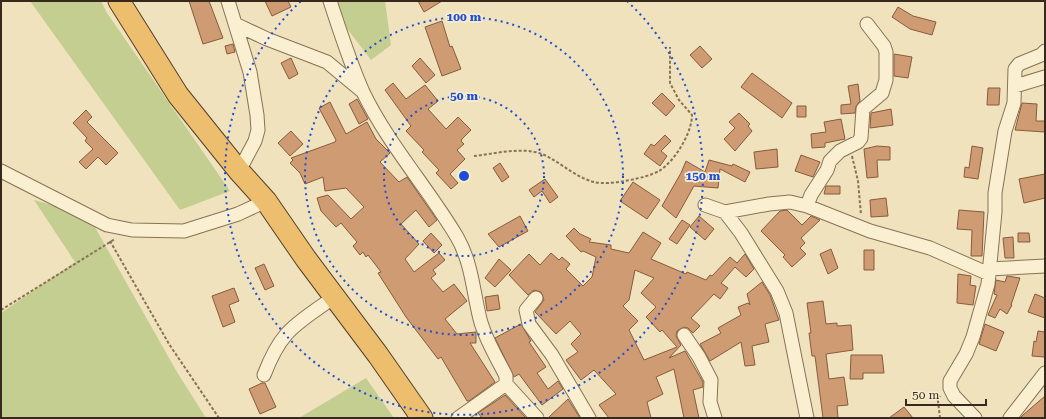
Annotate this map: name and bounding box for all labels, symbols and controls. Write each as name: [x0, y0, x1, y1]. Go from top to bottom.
text: 100 m: [447, 10, 482, 24]
text: 50 m: [450, 89, 478, 103]
centre of rings: [457, 169, 471, 183]
text: 150 m: [686, 169, 721, 183]
scale bar: [906, 381, 986, 407]
text: 50 m: [912, 388, 939, 402]

